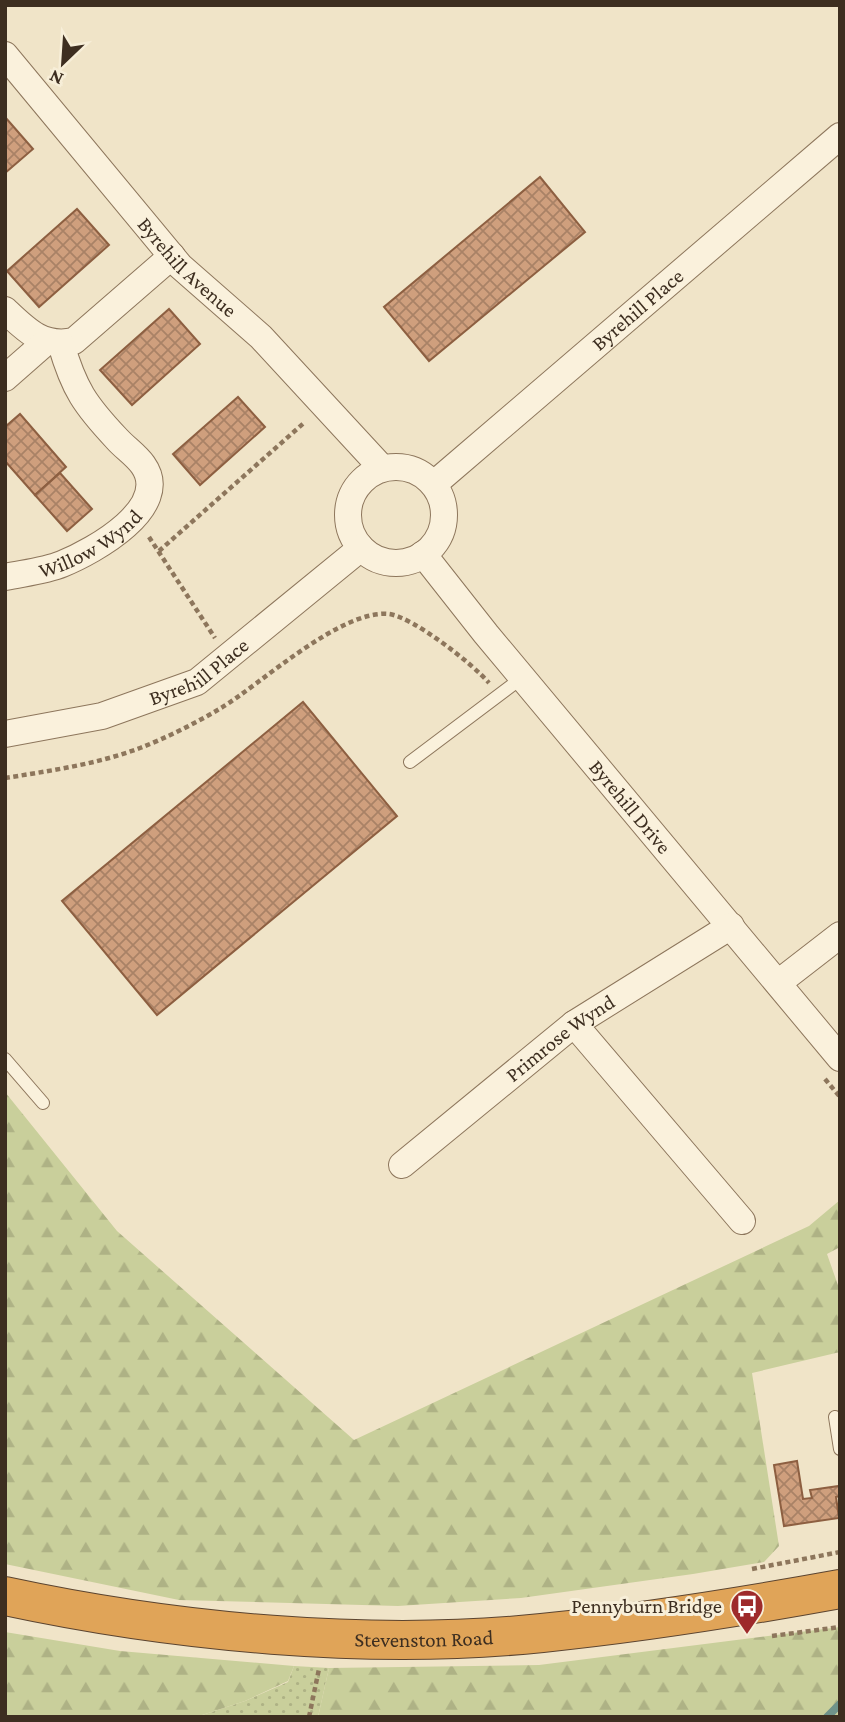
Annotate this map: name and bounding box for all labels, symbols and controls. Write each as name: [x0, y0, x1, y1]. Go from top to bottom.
north arrow: [28, 28, 98, 98]
text: N: [46, 66, 66, 90]
street label: Byrehill Avenue: [133, 212, 242, 322]
street label: Byrehill Place: [587, 264, 688, 355]
street label: Willow Wynd: [36, 505, 147, 582]
street label: Byrehill Place: [146, 633, 253, 710]
street label: Byrehill Drive: [584, 755, 676, 859]
street label: Primrose Wynd: [501, 990, 619, 1087]
bus stop icon: Pennyburn Bridge: [728, 1587, 766, 1636]
place label: Pennyburn Bridge: [571, 1594, 722, 1618]
street label: Stevenston Road: [354, 1625, 494, 1652]

